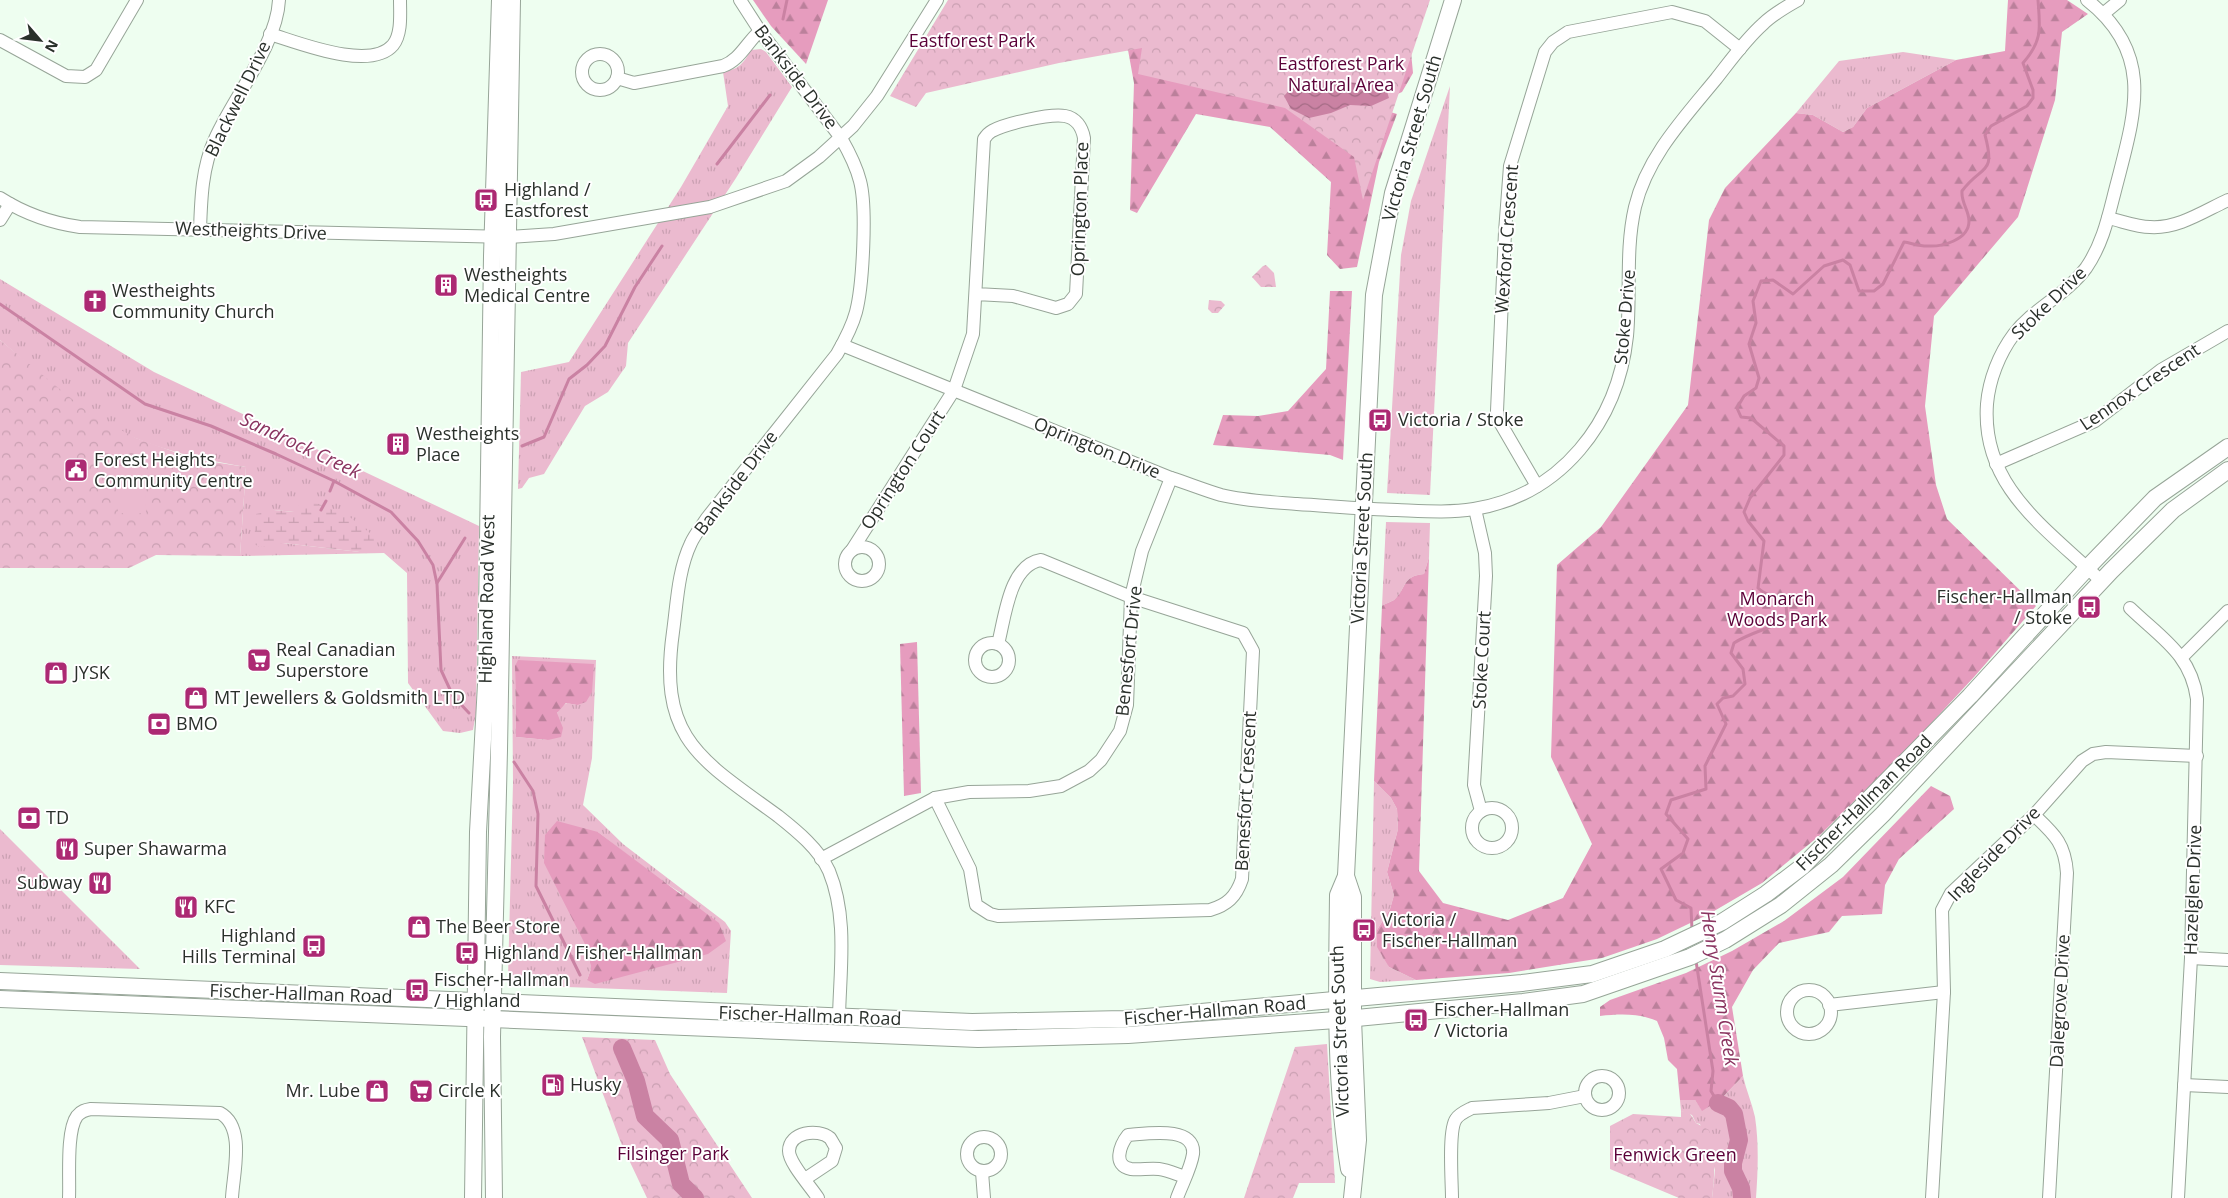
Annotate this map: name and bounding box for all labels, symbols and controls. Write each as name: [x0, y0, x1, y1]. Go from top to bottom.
north arrow: [15, 15, 65, 65]
street label: Bankside Drive: [750, 19, 844, 134]
park label: Eastforest Park: [909, 28, 1036, 52]
text: N: [41, 37, 63, 56]
street label: Blackwell Drive: [199, 37, 276, 161]
park label: Eastforest Park Natural Area: [1278, 51, 1405, 96]
street label: Victoria Street South: [1376, 52, 1446, 224]
street label: Oprington Place: [1065, 141, 1093, 277]
street label: Wexford Crescent: [1489, 163, 1523, 314]
place label: Highland / Eastforest: [504, 177, 591, 222]
bus stop icon: Highland / Eastforest: [473, 187, 499, 213]
street label: Westheights Drive: [175, 215, 327, 245]
street label: Stoke Drive: [2006, 261, 2091, 344]
place label: Westheights Medical Centre: [464, 262, 590, 307]
street label: Stoke Drive: [1608, 268, 1640, 365]
building icon: Westheights Medical Centre: [433, 272, 459, 298]
place label: Westheights Community Church: [112, 278, 275, 323]
church icon: Westheights Community Church: [82, 288, 108, 314]
street label: Lennox Crescent: [2075, 337, 2204, 435]
street label: Oprington Court: [855, 405, 950, 534]
water label: Sandrock Creek: [237, 406, 366, 485]
bus stop icon: Victoria / Stoke: [1367, 407, 1393, 433]
place label: Victoria / Stoke: [1398, 407, 1524, 431]
street label: Oprington Drive: [1030, 411, 1164, 483]
place label: Westheights Place: [416, 421, 519, 466]
street label: Bankside Drive: [688, 425, 782, 540]
building icon: Westheights Place: [385, 431, 411, 457]
place label: Forest Heights Community Centre: [94, 447, 253, 492]
street label: Victoria Street South: [1345, 451, 1377, 624]
public building icon: Forest Heights Community Centre: [63, 457, 89, 483]
street label: Highland Road West: [473, 514, 499, 684]
place label: Fischer-Hallman / Stoke: [1937, 584, 2072, 629]
street label: Benesfort Drive: [1109, 585, 1147, 717]
park label: Monarch Woods Park: [1727, 586, 1828, 631]
bus stop icon: Fischer-Hallman / Stoke: [2076, 594, 2102, 620]
street label: Stoke Court: [1466, 610, 1496, 710]
place label: Real Canadian Superstore: [276, 637, 395, 682]
supermarket icon: Real Canadian Superstore: [246, 647, 272, 673]
shop icon: JYSK: [43, 660, 69, 686]
place label: JYSK: [72, 660, 111, 684]
shop icon: MT Jewellers & Goldsmith LTD: [183, 685, 209, 711]
place label: MT Jewellers & Goldsmith LTD: [214, 685, 465, 709]
street label: Benesfort Crescent: [1229, 710, 1261, 872]
bank icon: BMO: [146, 711, 172, 737]
place label: BMO: [176, 711, 218, 735]
street label: Fischer-Hallman Road: [1790, 729, 1936, 875]
street label: Ingleside Drive: [1942, 801, 2045, 906]
bank icon: TD: [16, 805, 42, 831]
place label: TD: [46, 805, 69, 829]
street label: Hazelglen Drive: [2178, 824, 2206, 956]
restaurant icon: Super Shawarma: [54, 836, 80, 862]
place label: Super Shawarma: [84, 836, 227, 860]
place label: Subway: [17, 870, 83, 894]
restaurant icon: Subway: [87, 870, 113, 896]
restaurant icon: KFC: [173, 894, 199, 920]
place label: KFC: [204, 894, 236, 918]
place label: Victoria / Fischer-Hallman: [1382, 907, 1517, 952]
water label: Henry Sturm Creek: [1695, 908, 1745, 1068]
shop icon: The Beer Store: [406, 914, 432, 940]
place label: The Beer Store: [436, 914, 560, 938]
bus stop icon: Victoria / Fischer-Hallman: [1351, 917, 1377, 943]
place label: Highland Hills Terminal: [182, 923, 296, 968]
bus stop icon: Highland Hills Terminal: [301, 933, 327, 959]
street label: Dalegrove Drive: [2044, 934, 2074, 1068]
bus stop icon: Highland / Fisher-Hallman: [454, 940, 480, 966]
place label: Highland / Fisher-Hallman: [484, 940, 702, 964]
street label: Victoria Street South: [1324, 945, 1354, 1117]
place label: Fischer-Hallman / Highland: [434, 967, 569, 1012]
bus stop icon: Fischer-Hallman / Highland: [404, 977, 430, 1003]
street label: Fischer-Hallman Road: [209, 978, 393, 1008]
street label: Fischer-Hallman Road: [1123, 990, 1307, 1030]
place label: Fischer-Hallman / Victoria: [1434, 997, 1569, 1042]
street label: Fischer-Hallman Road: [718, 1000, 902, 1030]
bus stop icon: Fischer-Hallman / Victoria: [1403, 1007, 1429, 1033]
fuel station icon: Husky: [540, 1072, 566, 1098]
place label: Husky: [570, 1072, 622, 1096]
place label: Mr. Lube: [285, 1078, 360, 1102]
shop icon: Mr. Lube: [364, 1078, 390, 1104]
supermarket icon: Circle K: [408, 1078, 434, 1104]
place label: Circle K: [438, 1078, 501, 1102]
park label: Filsinger Park: [617, 1141, 730, 1165]
park label: Fenwick Green: [1613, 1142, 1737, 1166]

